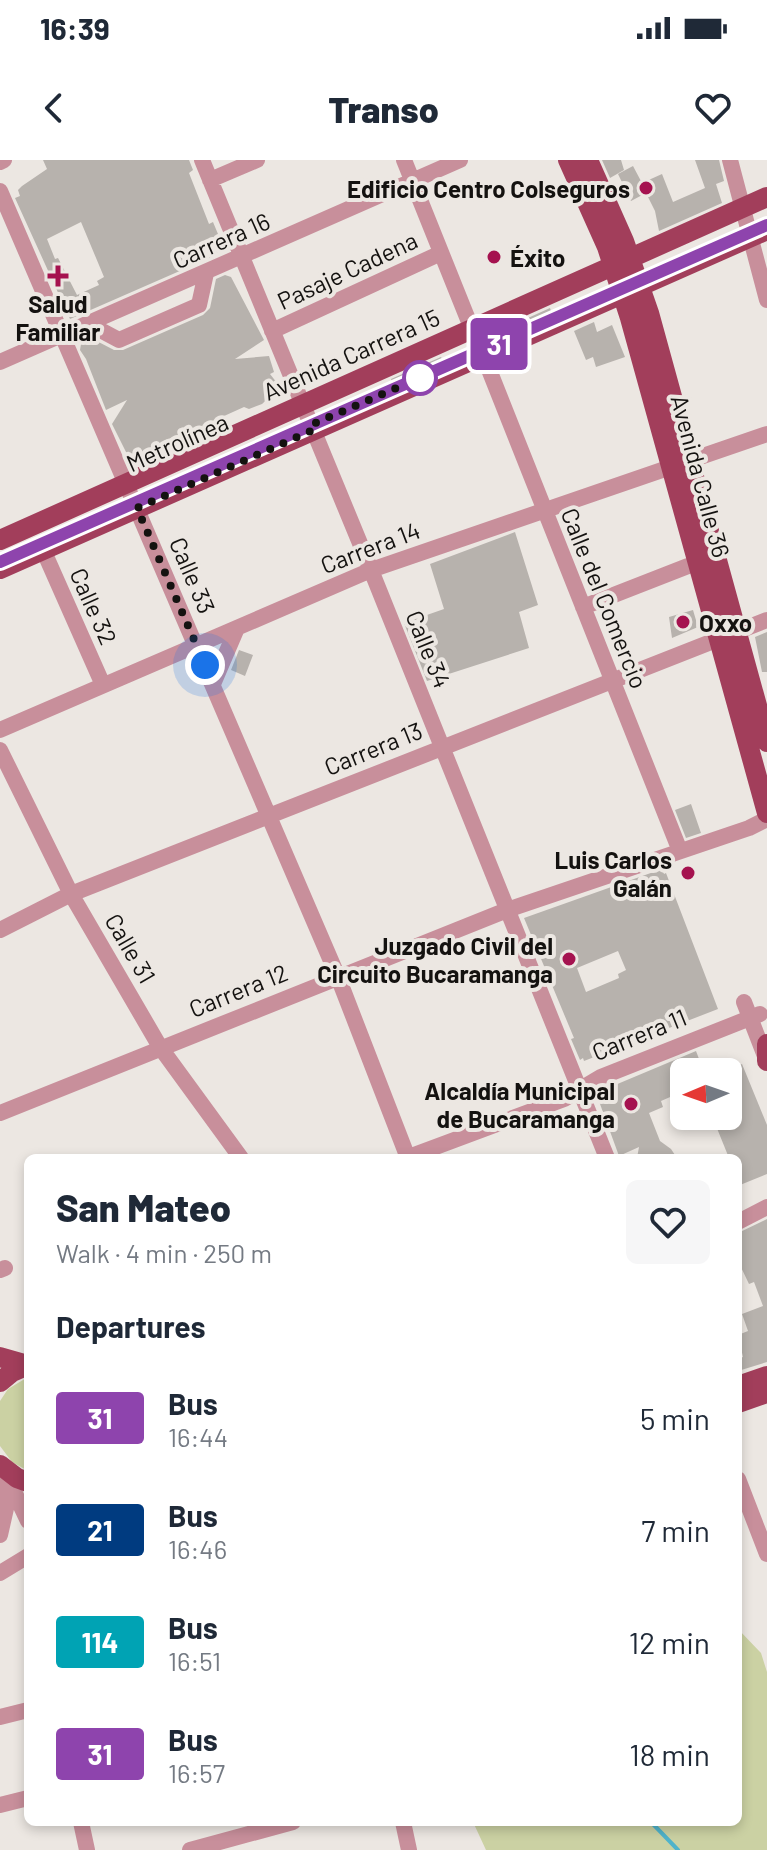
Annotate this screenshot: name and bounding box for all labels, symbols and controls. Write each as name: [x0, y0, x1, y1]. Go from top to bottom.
text: 16:39: [40, 10, 110, 46]
icon: back: [32, 86, 76, 130]
icon: heart: [691, 86, 735, 130]
text: Transo: [328, 87, 439, 130]
place label: Edificio Centro Colseguros: [347, 174, 630, 203]
marker: Edificio Centro Colseguros: [637, 179, 655, 197]
street label: Carrera 16: [168, 206, 274, 274]
street label: Pasaje Cadena: [272, 225, 422, 315]
place label: Éxito: [510, 243, 565, 272]
marker: Éxito: [485, 248, 503, 266]
marker: Salud Familiar: [49, 267, 67, 285]
place label: Salud Familiar: [16, 289, 100, 346]
street label: Avenida Carrera 15: [258, 302, 444, 406]
line badge: 31: [463, 318, 535, 370]
text: 31: [487, 327, 511, 361]
unlabelled marker: [403, 361, 437, 395]
street label: Avenida Calle 36: [665, 392, 737, 560]
street label: Metrolínea: [122, 407, 232, 477]
street label: Calle del Comercio: [556, 504, 654, 692]
street label: Carrera 14: [316, 515, 424, 579]
street label: Calle 33: [164, 532, 222, 618]
street label: Calle 32: [64, 563, 124, 649]
street label: Calle 34: [400, 606, 458, 692]
place label: Oxxo: [699, 608, 752, 637]
marker: Oxxo: [674, 613, 692, 631]
your location: [185, 645, 225, 685]
street label: Carrera 13: [320, 715, 426, 781]
place label: Luis Carlos Galán: [555, 845, 672, 902]
marker: Luis Carlos Galán: [679, 864, 697, 882]
street label: Calle 31: [99, 908, 163, 988]
place label: Juzgado Civil del Circuito Bucaramanga: [317, 931, 553, 988]
marker: Juzgado Civil del Circuito Bucaramanga: [560, 950, 578, 968]
street label: Carrera 12: [184, 957, 292, 1023]
street label: Carrera 11: [587, 1002, 691, 1066]
north arrow: [670, 1058, 742, 1130]
map controls: [670, 1058, 742, 1130]
place label: Alcaldía Municipal de Bucaramanga: [424, 1076, 615, 1133]
marker: Alcaldía Municipal de Bucaramanga: [622, 1095, 640, 1113]
button: heart: [626, 1180, 710, 1264]
text: San Mateo: [56, 1184, 231, 1230]
text: Walk · 4 min · 250 m: [56, 1237, 272, 1268]
text: Departures: [56, 1308, 206, 1344]
text: Bus: [168, 1385, 218, 1421]
text: 5 min: [640, 1400, 710, 1436]
text: 31: [88, 1401, 112, 1435]
text: 16:44: [168, 1421, 228, 1452]
text: Bus: [168, 1497, 218, 1533]
text: 7 min: [641, 1512, 710, 1548]
text: 21: [87, 1513, 113, 1547]
text: 16:46: [168, 1533, 227, 1564]
text: Bus: [168, 1609, 218, 1645]
text: 12 min: [629, 1624, 710, 1660]
text: 114: [82, 1625, 118, 1659]
text: 16:51: [168, 1645, 221, 1676]
text: Bus: [168, 1721, 218, 1757]
text: 18 min: [629, 1736, 710, 1772]
text: 31: [88, 1737, 112, 1771]
text: 16:57: [168, 1757, 225, 1788]

